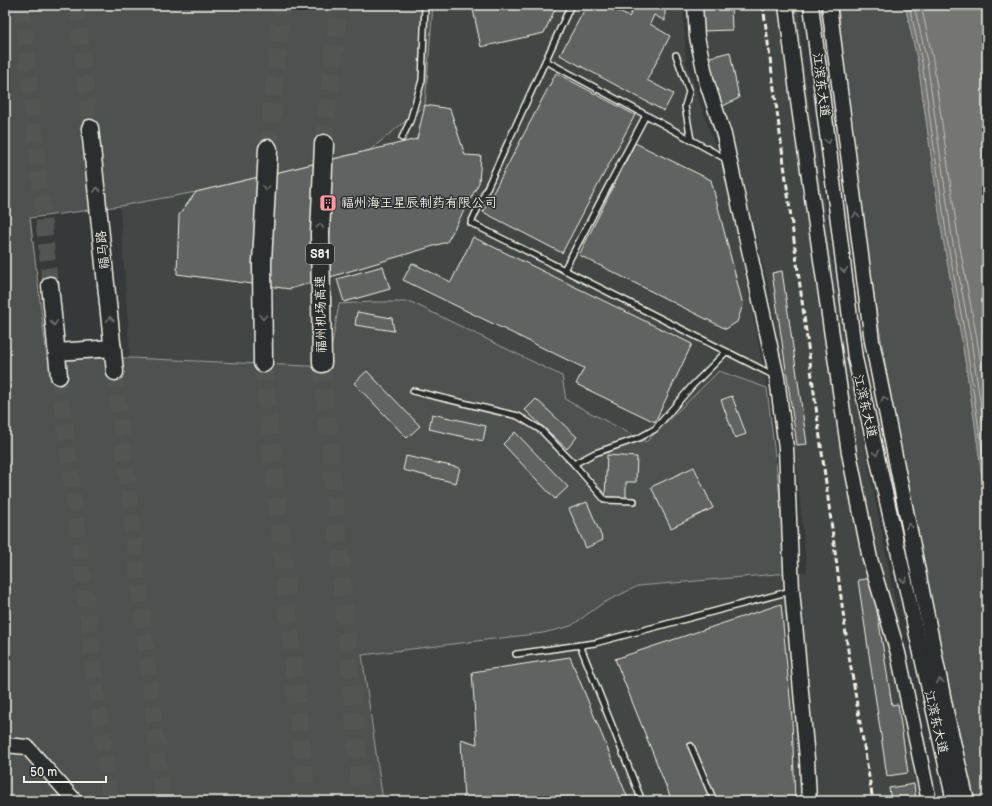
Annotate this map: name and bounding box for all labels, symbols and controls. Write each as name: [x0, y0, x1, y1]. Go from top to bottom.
street label: 江滨东大道: [809, 52, 833, 118]
one-way arrow: [823, 138, 832, 144]
one-way arrow: [262, 185, 271, 191]
one-way arrow: [93, 187, 102, 193]
building icon: 福州海王星辰制药有限公司: [318, 193, 338, 213]
place label: 福州海王星辰制药有限公司: [341, 195, 497, 211]
one-way arrow: [852, 212, 861, 218]
one-way arrow: [316, 223, 325, 229]
street label: 福马路: [93, 230, 113, 270]
road number: S81: [306, 244, 334, 264]
one-way arrow: [839, 267, 848, 273]
street label: 福州机场高速: [312, 275, 330, 353]
one-way arrow: [259, 314, 267, 320]
one-way arrow: [106, 316, 115, 322]
one-way arrow: [49, 320, 58, 326]
street label: 江滨东大道: [850, 373, 880, 439]
one-way arrow: [880, 395, 888, 402]
one-way arrow: [871, 450, 879, 456]
one-way arrow: [905, 523, 914, 529]
one-way arrow: [900, 577, 908, 583]
one-way arrow: [936, 678, 944, 684]
street label: 江滨东大道: [921, 689, 951, 755]
scale bar: [24, 758, 106, 784]
text: 50 m: [30, 765, 57, 780]

